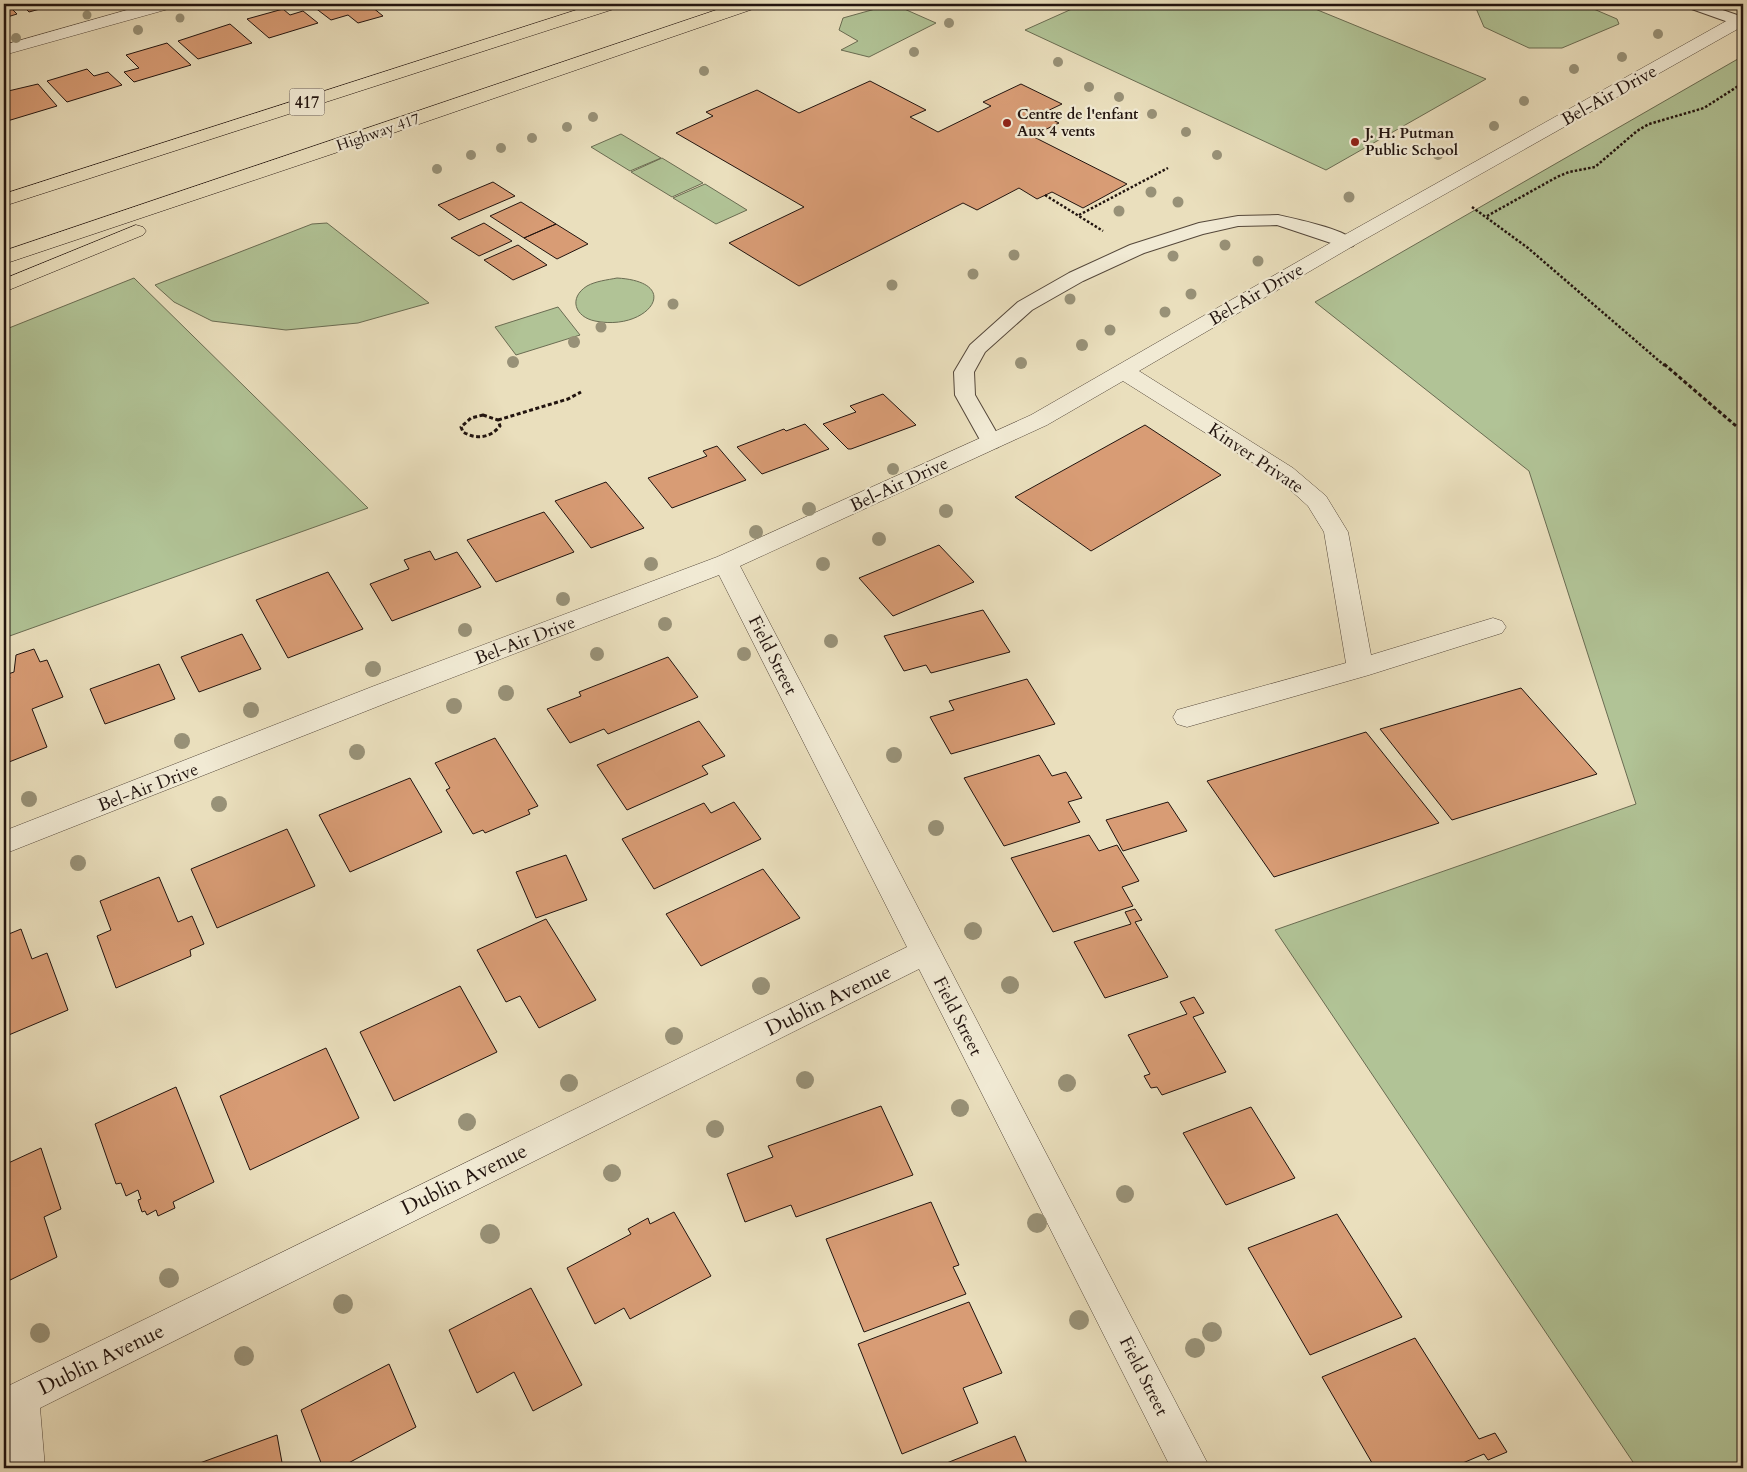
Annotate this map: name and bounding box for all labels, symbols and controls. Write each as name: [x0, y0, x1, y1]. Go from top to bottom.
street label: Bel-Air Drive: [1557, 59, 1662, 132]
road number: 417: [290, 88, 324, 115]
place label: Centre de l'enfant Aux 4 vents: [1017, 104, 1139, 141]
street label: Highway 417: [334, 108, 423, 156]
marker: Centre de l'enfant Aux 4 vents: [1001, 117, 1013, 129]
place label: J. H. Putman Public School: [1363, 123, 1459, 160]
marker: J. H. Putman Public School: [1349, 136, 1361, 148]
street label: Bel-Air Drive: [1204, 257, 1308, 332]
street label: Kinver Private: [1203, 417, 1308, 500]
street label: Bel-Air Drive: [846, 451, 952, 518]
street label: Bel-Air Drive: [471, 610, 579, 671]
street label: Field Street: [742, 611, 803, 699]
street label: Bel-Air Drive: [94, 757, 202, 818]
street label: Dublin Avenue: [760, 957, 896, 1043]
street label: Field Street: [927, 972, 988, 1060]
street label: Dublin Avenue: [396, 1136, 532, 1222]
street label: Dublin Avenue: [33, 1316, 169, 1402]
street label: Field Street: [1113, 1332, 1174, 1420]

